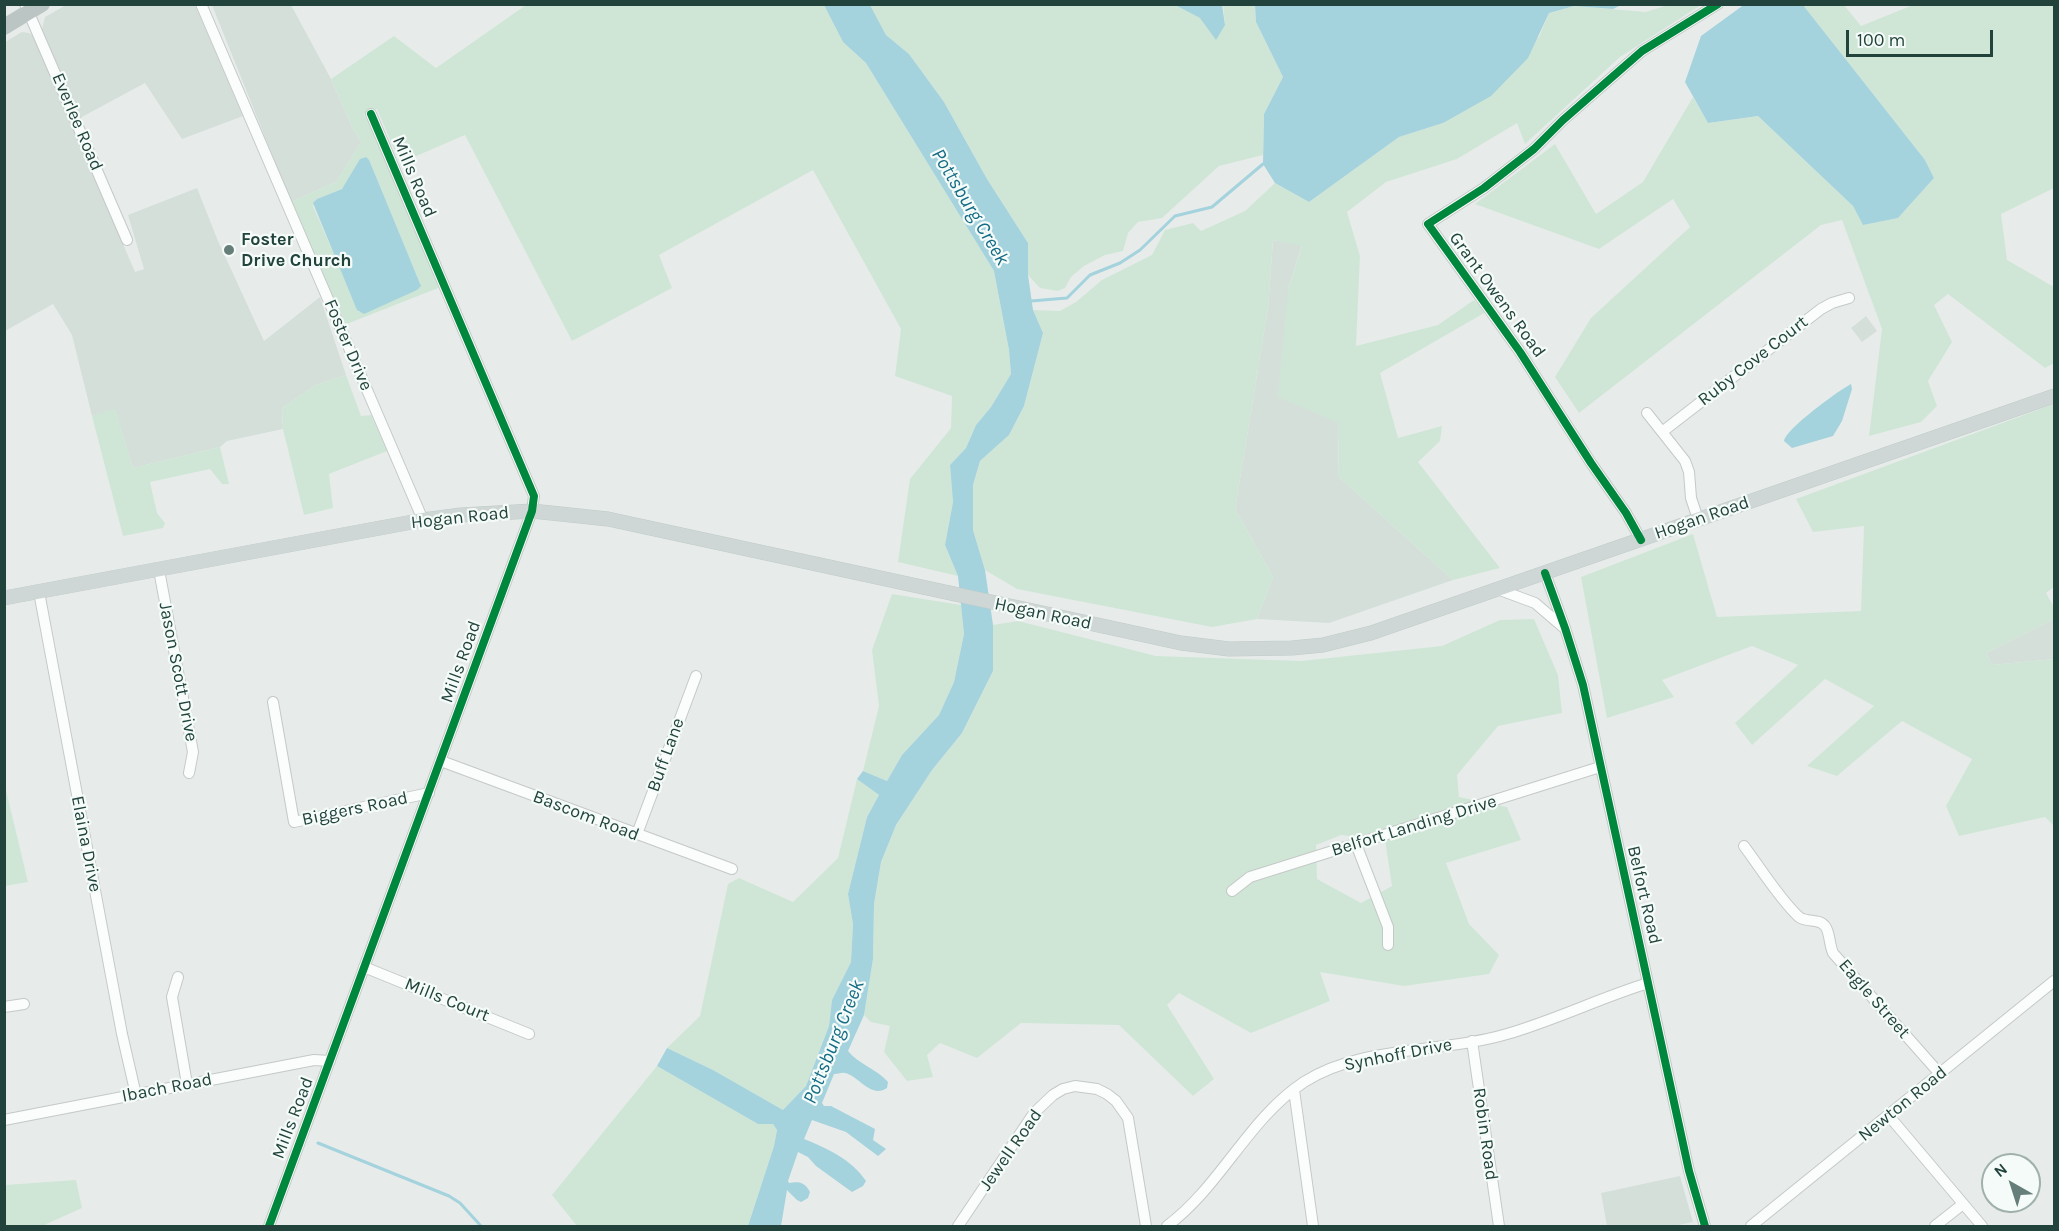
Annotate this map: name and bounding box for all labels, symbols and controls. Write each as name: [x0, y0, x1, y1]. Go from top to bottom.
scale bar: [1849, 18, 1996, 56]
text: 100 m: [1857, 29, 1905, 51]
street label: Everlee Road: [47, 70, 107, 174]
street label: Mills Road: [387, 133, 441, 221]
water label: Pottsburg Creek: [926, 144, 1014, 270]
street label: Grant Owens Road: [1444, 228, 1550, 362]
place label: Foster Drive Church: [241, 229, 351, 272]
marker: Foster Drive Church: [222, 243, 236, 257]
street label: Foster Drive: [319, 296, 377, 394]
street label: Ruby Cove Court: [1694, 311, 1812, 411]
street label: Hogan Road: [1652, 492, 1752, 544]
street label: Hogan Road: [410, 502, 510, 534]
street label: Hogan Road: [993, 593, 1093, 635]
street label: Jason Scott Drive: [154, 601, 202, 743]
street label: Mills Road: [436, 618, 486, 706]
street label: Buff Lane: [643, 715, 689, 795]
street label: Bascom Road: [530, 786, 642, 846]
street label: Biggers Road: [300, 787, 410, 831]
street label: Belfort Landing Drive: [1329, 791, 1499, 861]
street label: Elaina Drive: [66, 794, 106, 894]
street label: Belfort Road: [1622, 844, 1666, 946]
street label: Eagle Street: [1834, 955, 1914, 1043]
street label: Mills Court: [401, 973, 493, 1027]
water label: Pottsburg Creek: [798, 976, 870, 1108]
street label: Synhoff Drive: [1342, 1034, 1454, 1076]
street label: Newton Road: [1854, 1062, 1952, 1146]
street label: Ibach Road: [120, 1069, 214, 1107]
street label: Mills Road: [268, 1074, 318, 1162]
street label: Robin Road: [1468, 1086, 1502, 1182]
street label: Jewell Road: [975, 1105, 1047, 1195]
north arrow: [1981, 1153, 2041, 1213]
text: N: [1990, 1159, 2011, 1181]

